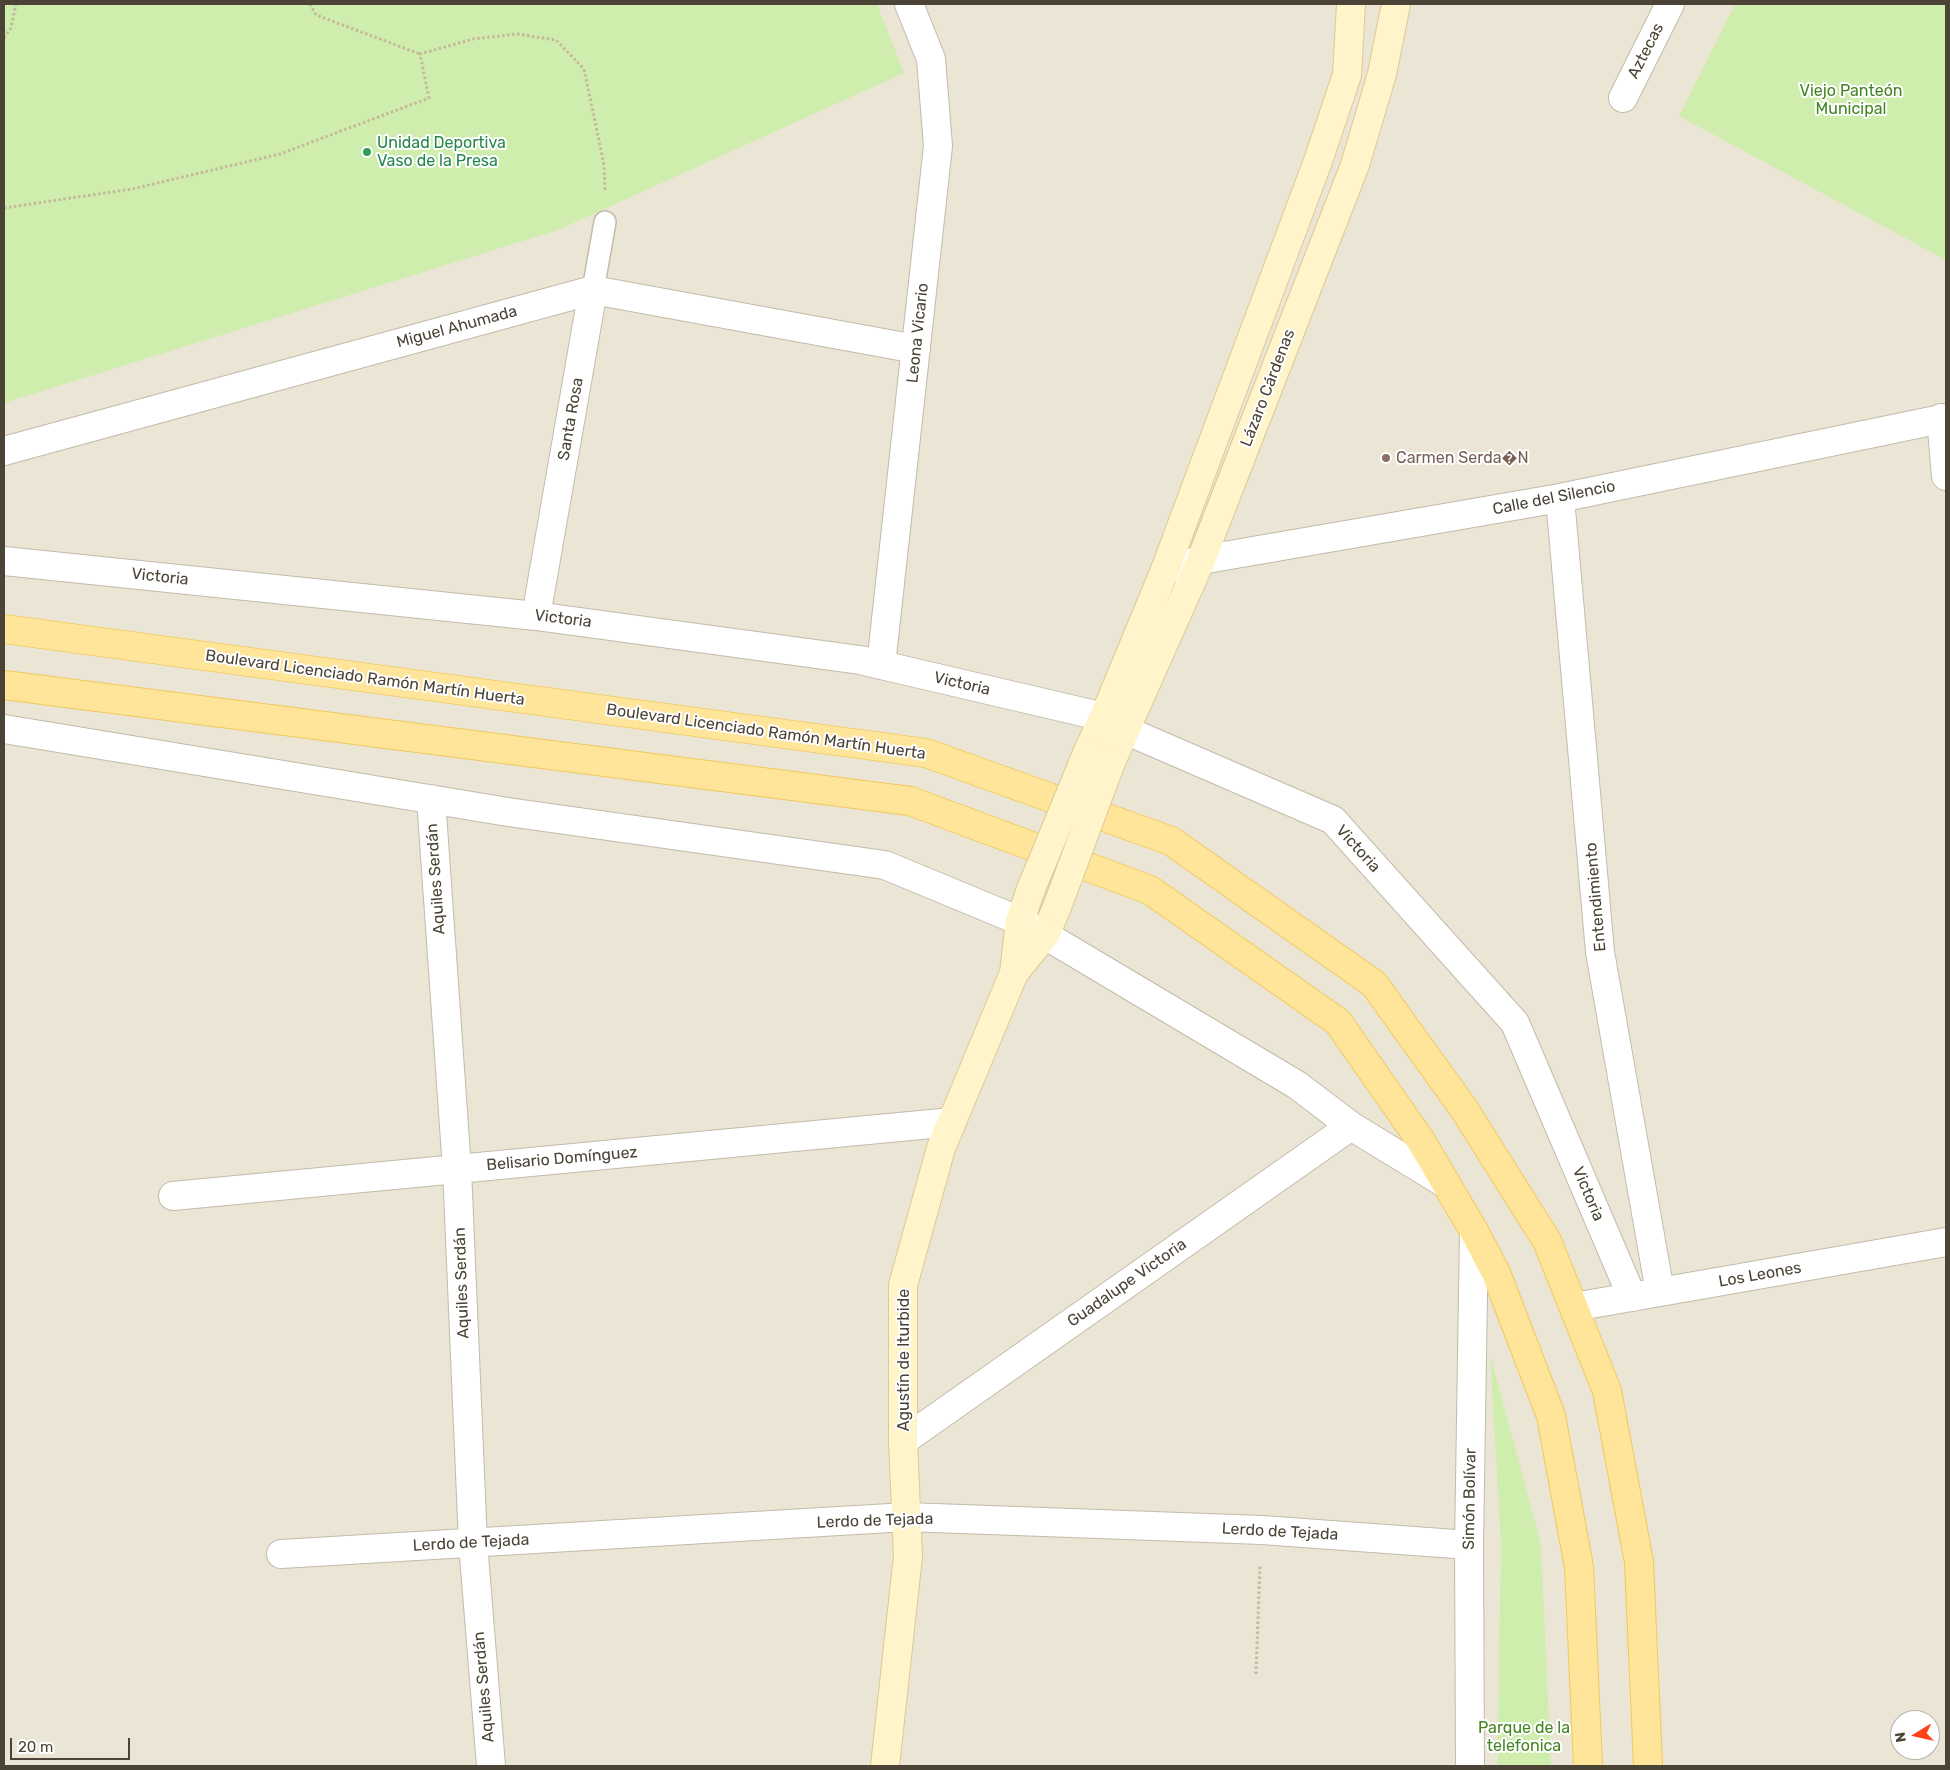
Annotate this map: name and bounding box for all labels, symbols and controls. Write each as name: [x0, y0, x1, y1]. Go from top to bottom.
street label: Aztecas: [1624, 20, 1668, 82]
park label: Viejo Panteón Municipal: [1799, 81, 1903, 119]
place label: Unidad Deportiva Vaso de la Presa: [377, 133, 506, 171]
marker: Unidad Deportiva Vaso de la Presa: [361, 146, 373, 158]
street label: Leona Vicario: [903, 282, 933, 384]
street label: Miguel Ahumada: [395, 302, 519, 352]
street label: Lázaro Cárdenas: [1237, 326, 1299, 450]
street label: Santa Rosa: [554, 376, 588, 462]
place label: Carmen Serda�N: [1396, 448, 1529, 468]
marker: Carmen Serda�N: [1380, 452, 1392, 464]
street label: Calle del Silencio: [1491, 477, 1617, 519]
street label: Victoria: [130, 564, 190, 590]
street label: Victoria: [533, 606, 593, 632]
street label: Boulevard Licenciado Ramón Martín Huerta: [204, 646, 526, 710]
street label: Victoria: [932, 668, 992, 700]
street label: Boulevard Licenciado Ramón Martín Huerta: [605, 700, 927, 764]
street label: Victoria: [1332, 821, 1384, 877]
street label: Aquiles Serdán: [423, 823, 449, 935]
street label: Entendimiento: [1582, 842, 1610, 952]
street label: Belisario Domínguez: [486, 1143, 638, 1175]
street label: Victoria: [1568, 1164, 1608, 1224]
street label: Aquiles Serdán: [450, 1227, 474, 1339]
street label: Guadalupe Victoria: [1064, 1235, 1190, 1331]
street label: Los Leones: [1717, 1258, 1803, 1292]
street label: Agustín de Iturbide: [894, 1289, 914, 1431]
street label: Simón Bolívar: [1460, 1448, 1480, 1550]
street label: Lerdo de Tejada: [816, 1509, 934, 1533]
street label: Lerdo de Tejada: [1221, 1519, 1339, 1545]
street label: Lerdo de Tejada: [412, 1530, 530, 1556]
street label: Aquiles Serdán: [470, 1631, 498, 1743]
north arrow: [1890, 1710, 1940, 1760]
park label: Parque de la telefonica: [1478, 1718, 1570, 1756]
scale bar: [12, 1728, 132, 1760]
text: N: [1891, 1731, 1910, 1744]
text: 20 m: [18, 1738, 53, 1756]

